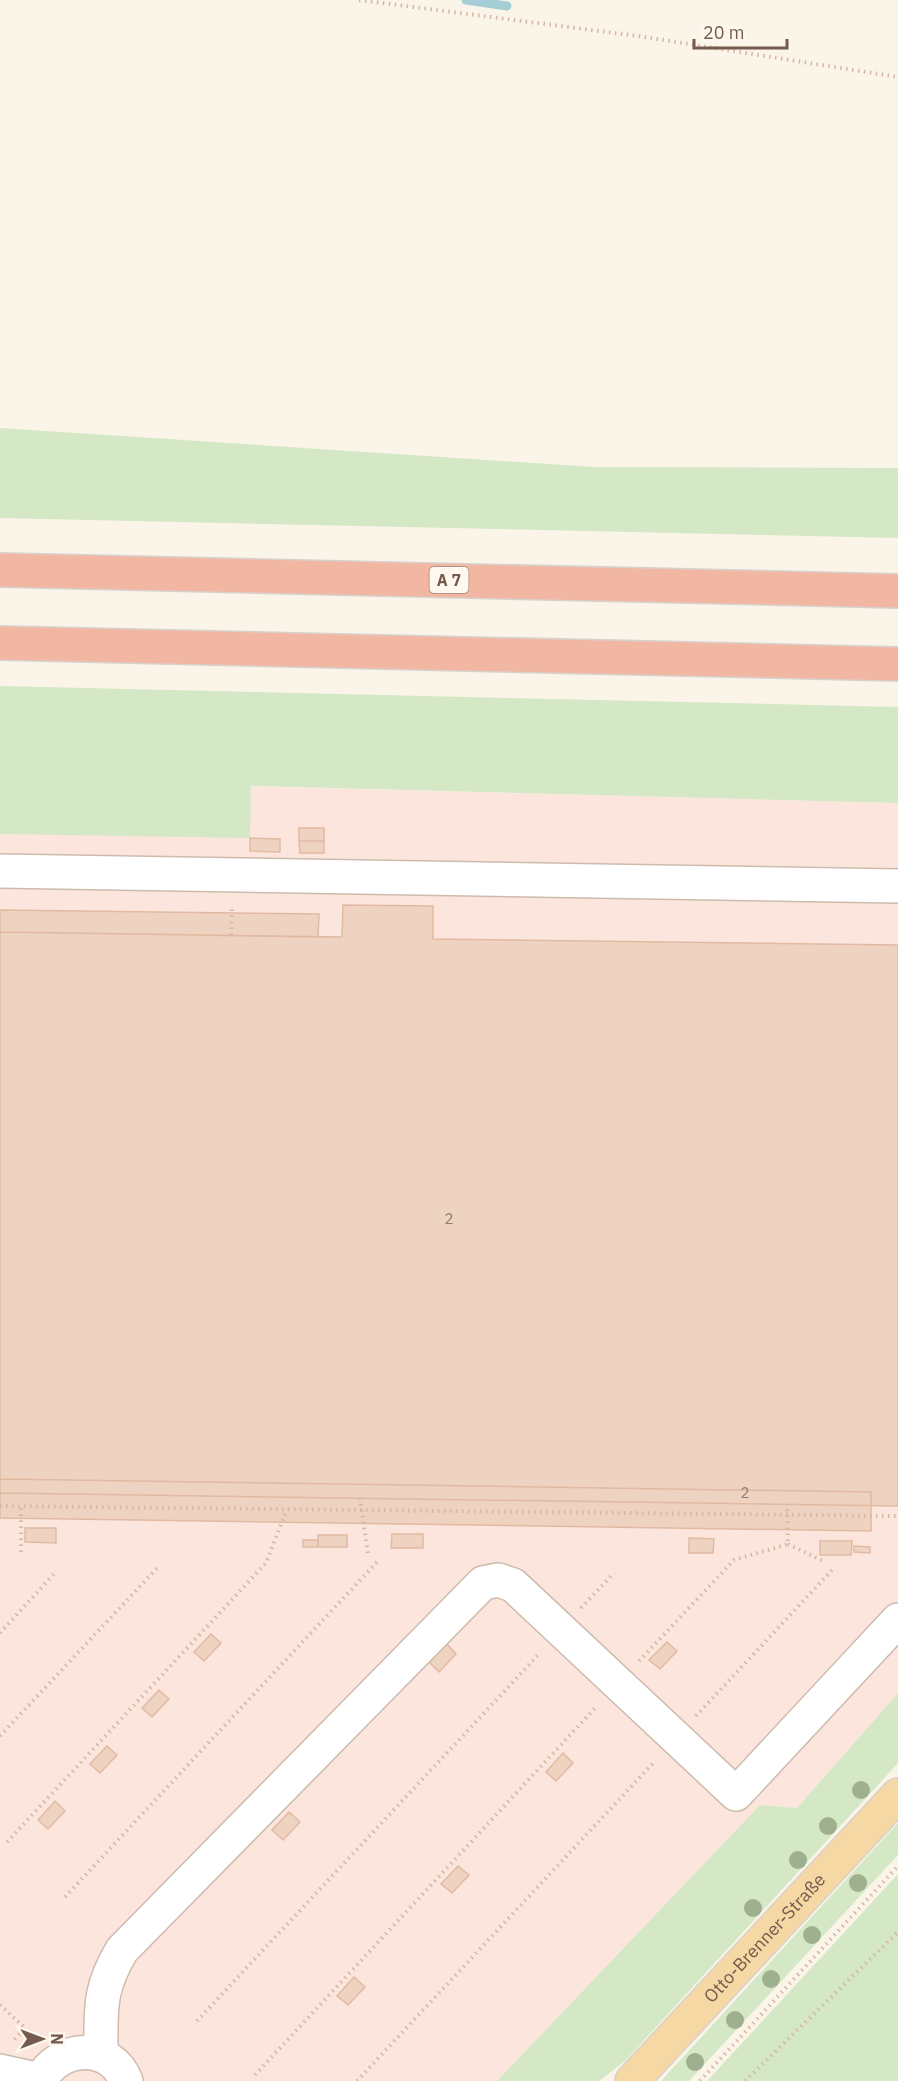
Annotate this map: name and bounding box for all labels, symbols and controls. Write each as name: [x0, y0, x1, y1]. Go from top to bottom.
scale bar: [694, 12, 787, 50]
text: 20 m: [703, 21, 745, 44]
road number: A 7: [430, 567, 468, 593]
house number: 2: [444, 1209, 454, 1228]
house number: 2: [740, 1483, 750, 1502]
street label: Otto-Brenner-Straße: [699, 1868, 830, 2007]
north arrow: [12, 2009, 72, 2069]
text: N: [47, 2033, 67, 2045]

